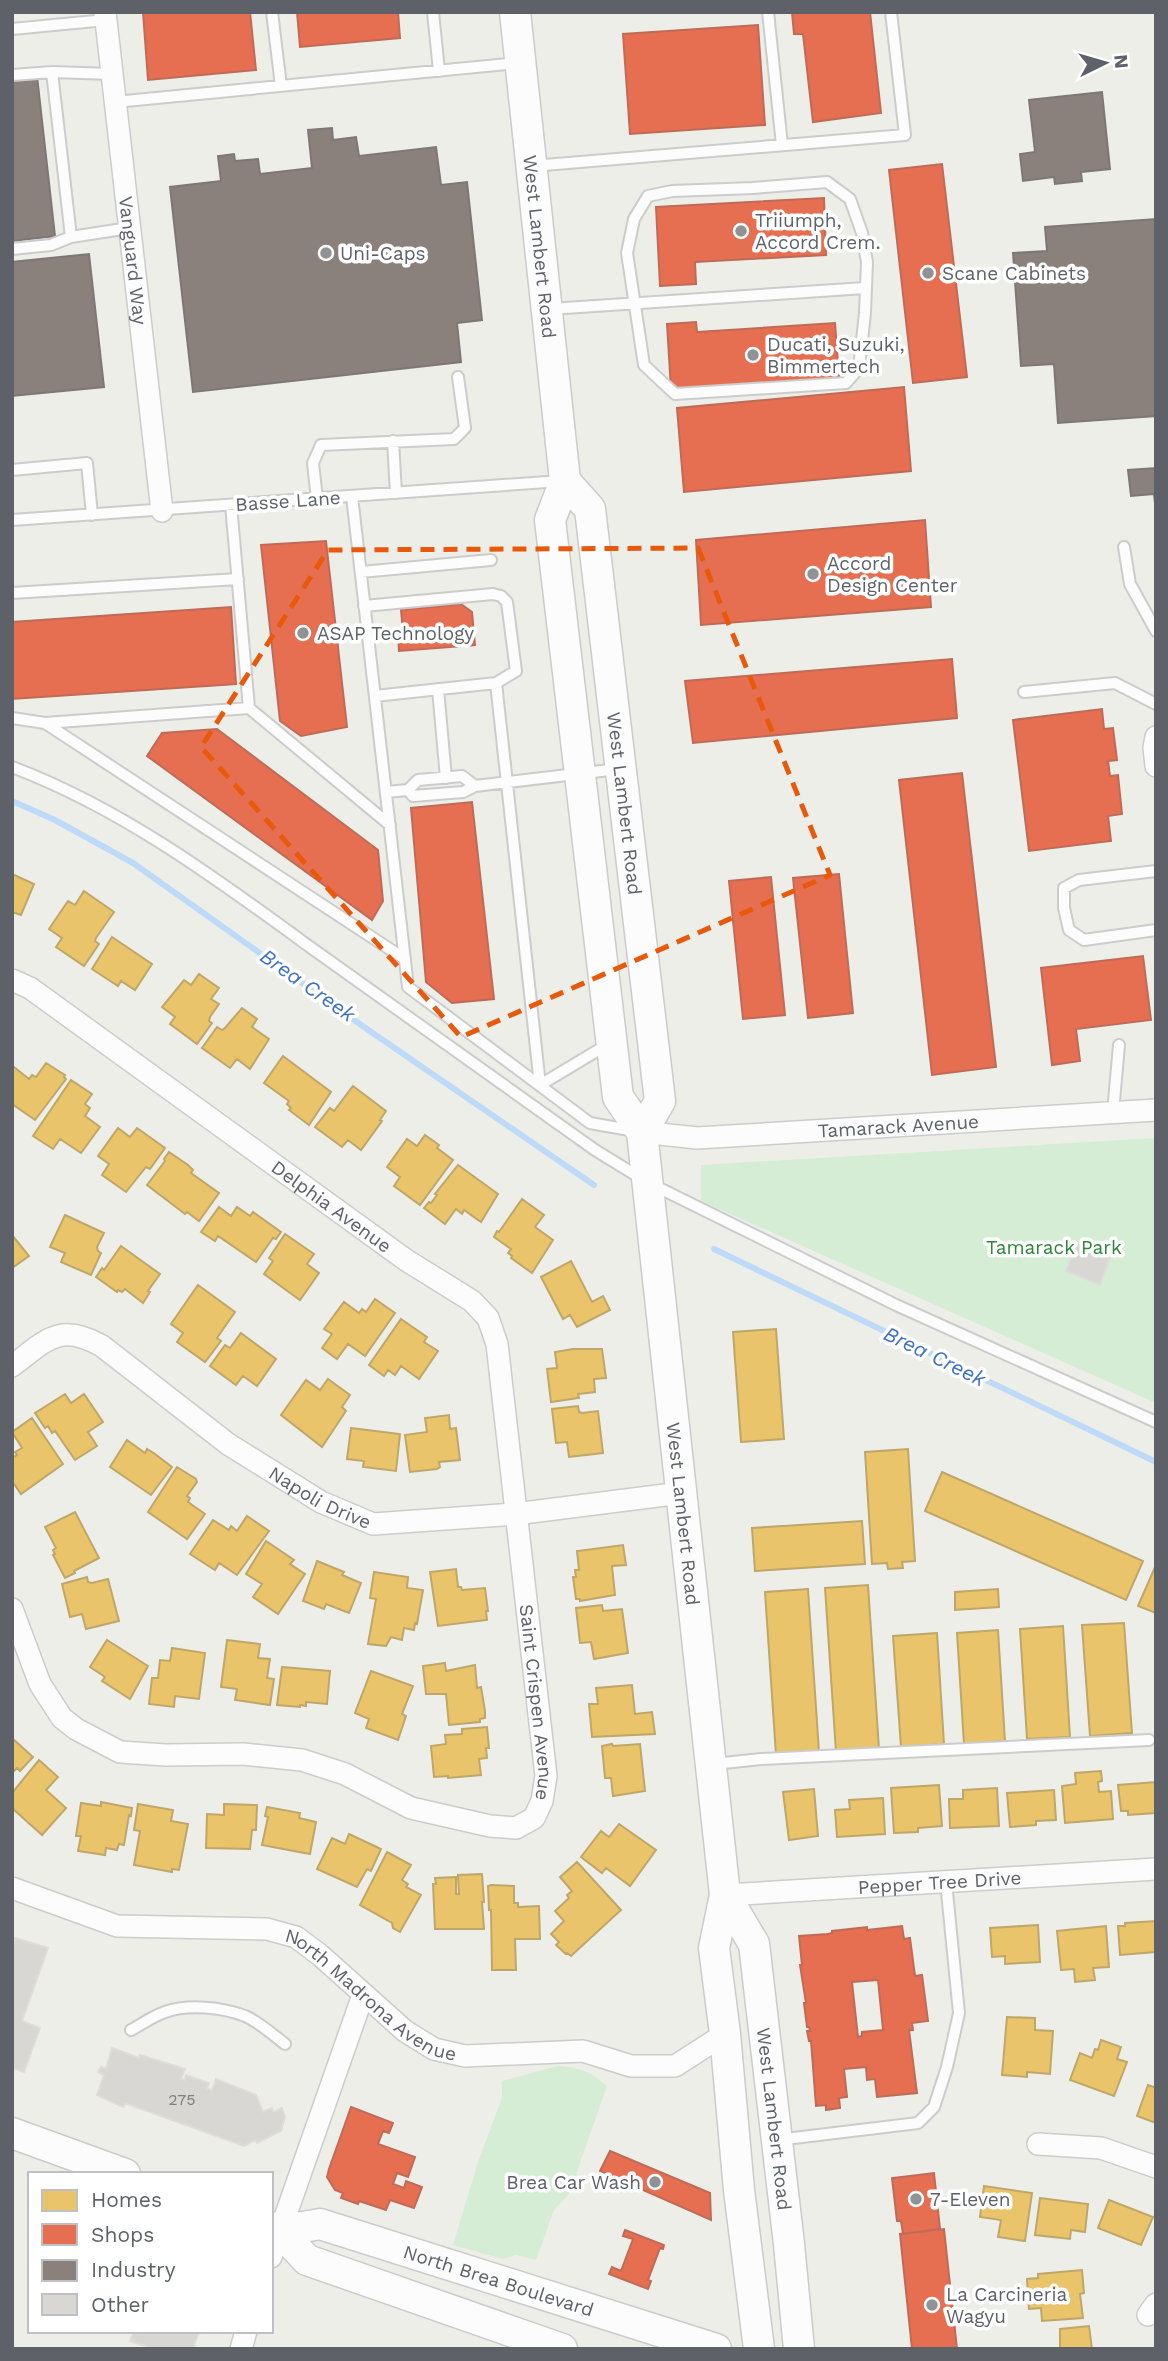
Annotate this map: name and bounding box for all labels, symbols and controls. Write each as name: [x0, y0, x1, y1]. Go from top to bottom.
north arrow: [1070, 28, 1140, 98]
text: N: [1109, 54, 1134, 70]
street label: West Lambert Road: [519, 154, 561, 339]
street label: Vanguard Way: [115, 195, 152, 326]
place label: Triiumph, Accord Crem.: [755, 209, 881, 254]
marker: Triiumph, Accord Crem.: [733, 223, 749, 239]
place label: Uni-Caps: [340, 242, 426, 265]
marker: Uni-Caps: [318, 245, 334, 261]
place label: Scane Cabinets: [942, 262, 1086, 285]
marker: Scane Cabinets: [920, 265, 936, 281]
place label: Ducati, Suzuki, Bimmertech: [767, 333, 905, 378]
marker: Ducati, Suzuki, Bimmertech: [745, 347, 761, 363]
street label: Basse Lane: [235, 486, 341, 516]
place label: Accord Design Center: [827, 552, 958, 597]
marker: Accord Design Center: [805, 566, 821, 582]
place label: ASAP Technology: [317, 622, 474, 645]
marker: ASAP Technology: [295, 625, 311, 641]
street label: West Lambert Road: [603, 711, 647, 896]
water label: Brea Creek: [256, 943, 361, 1027]
street label: Tamarack Avenue: [817, 1109, 980, 1142]
street label: Delphia Avenue: [267, 1155, 396, 1257]
park label: Tamarack Park: [986, 1236, 1122, 1259]
water label: Brea Creek: [880, 1321, 991, 1392]
street label: West Lambert Road: [662, 1421, 705, 1607]
street label: Napoli Drive: [265, 1461, 375, 1533]
street label: Saint Crispen Avenue: [515, 1603, 558, 1802]
street label: Pepper Tree Drive: [857, 1866, 1022, 1898]
street label: North Madrona Avenue: [283, 1923, 459, 2065]
street label: West Lambert Road: [752, 2026, 797, 2212]
house number: 275: [168, 2090, 196, 2109]
place label: Brea Car Wash: [506, 2171, 641, 2194]
legend: [28, 2172, 273, 2333]
marker: Brea Car Wash: [647, 2174, 663, 2190]
text: Homes: [91, 2187, 162, 2212]
place label: 7-Eleven: [930, 2188, 1011, 2211]
marker: 7-Eleven: [908, 2191, 924, 2207]
text: Shops: [91, 2222, 154, 2247]
street label: North Brea Boulevard: [401, 2240, 597, 2321]
text: Industry: [91, 2257, 176, 2282]
place label: La Carcineria Wagyu: [946, 2283, 1068, 2328]
text: Other: [91, 2292, 150, 2317]
marker: La Carcineria Wagyu: [924, 2297, 940, 2313]

